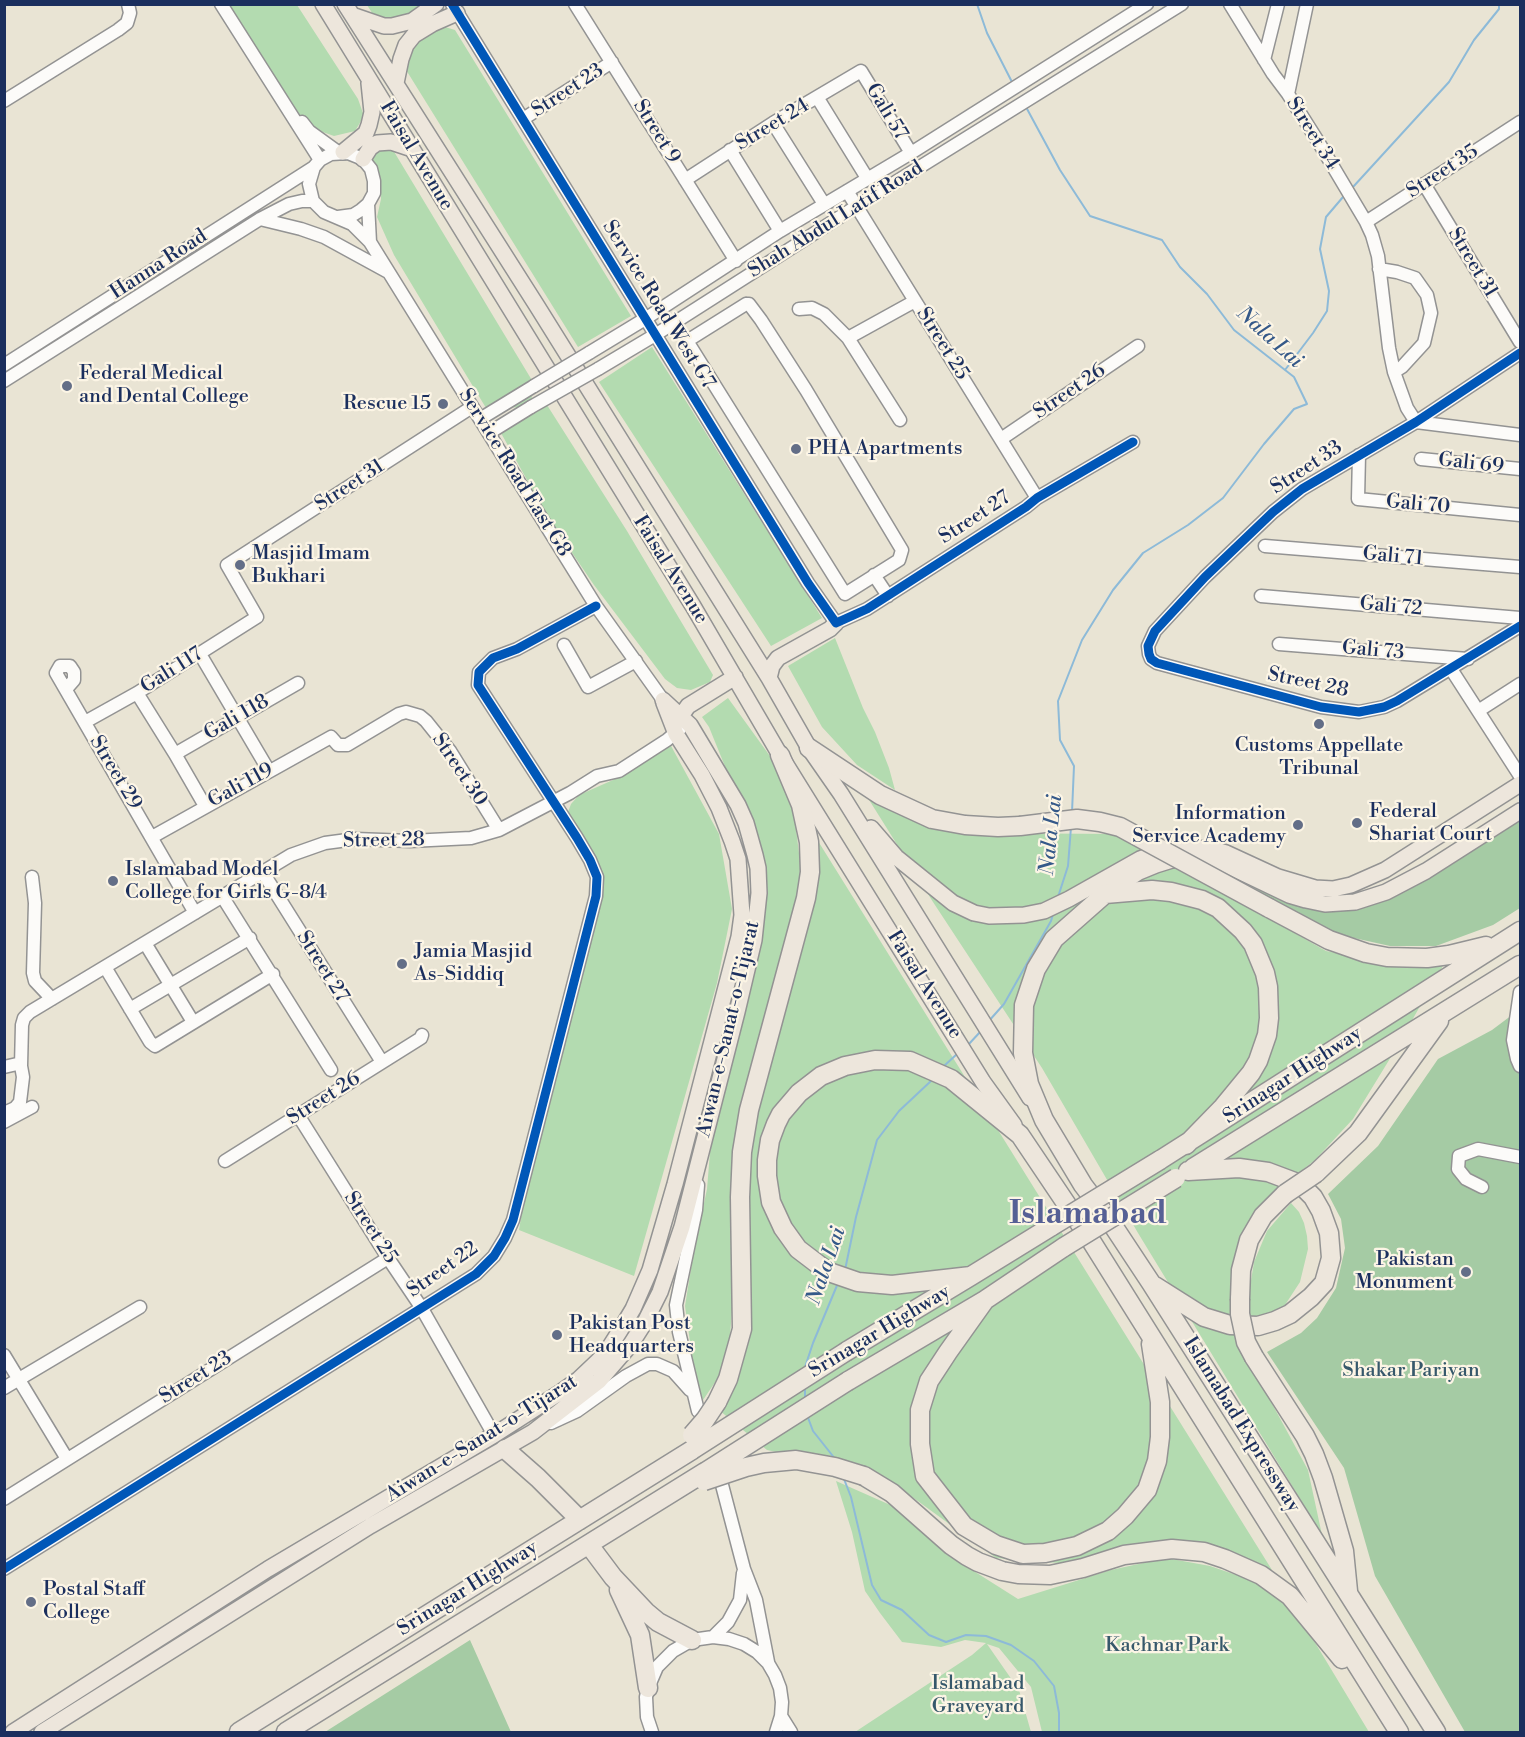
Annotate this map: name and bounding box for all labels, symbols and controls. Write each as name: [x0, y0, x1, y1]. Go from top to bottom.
street label: Street 23: [528, 59, 608, 123]
street label: Gali 57: [860, 79, 912, 145]
street label: Street 34: [1280, 93, 1344, 175]
street label: Street 24: [732, 94, 814, 156]
street label: Street 9: [627, 96, 685, 168]
street label: Faisal Avenue: [374, 97, 458, 215]
street label: Street 35: [1403, 140, 1483, 204]
street label: Shah Abdul Latif Road: [744, 156, 928, 284]
street label: Service Road West G7: [596, 216, 720, 394]
street label: Street 31: [1442, 224, 1502, 302]
street label: Hanna Road: [106, 225, 212, 305]
water label: Nala Lai: [1231, 302, 1307, 374]
street label: Street 25: [910, 303, 974, 385]
street label: Street 26: [1029, 359, 1111, 425]
place label: Federal Medical and Dental College: [79, 362, 249, 409]
marker: Federal Medical and Dental College: [60, 379, 74, 393]
street label: Service Road East G8: [453, 385, 575, 561]
place label: Rescue 15: [343, 392, 431, 416]
marker: Rescue 15: [436, 397, 450, 411]
street label: Street 33: [1267, 436, 1347, 500]
place label: PHA Apartments: [808, 437, 963, 461]
marker: PHA Apartments: [789, 442, 803, 456]
street label: Gali 69: [1437, 449, 1505, 479]
street label: Street 31: [311, 455, 389, 517]
street label: Street 27: [935, 486, 1015, 550]
street label: Gali 70: [1385, 490, 1451, 520]
street label: Faisal Avenue: [627, 511, 713, 629]
place label: Masjid Imam Bukhari: [252, 542, 370, 589]
street label: Gali 71: [1362, 542, 1424, 572]
marker: Masjid Imam Bukhari: [233, 558, 247, 572]
street label: Gali 72: [1359, 592, 1423, 622]
street label: Gali 73: [1341, 636, 1405, 666]
street label: Gali 117: [137, 643, 207, 699]
street label: Street 28: [1265, 663, 1351, 703]
street label: Gali 118: [200, 690, 274, 746]
marker: Customs Appellate Tribunal: [1312, 717, 1326, 731]
street label: Street 30: [426, 729, 492, 811]
street label: Street 29: [84, 732, 146, 814]
place label: Customs Appellate Tribunal: [1235, 734, 1403, 781]
street label: Gali 119: [204, 758, 278, 814]
water label: Nala Lai: [1035, 794, 1069, 876]
place label: Federal Shariat Court: [1369, 800, 1492, 847]
place label: Information Service Academy: [1132, 802, 1286, 849]
marker: Federal Shariat Court: [1350, 816, 1364, 830]
marker: Information Service Academy: [1291, 818, 1305, 832]
street label: Street 28: [343, 828, 425, 854]
place label: Islamabad Model College for Girls G-8/4: [125, 858, 327, 905]
marker: Islamabad Model College for Girls G-8/4: [106, 874, 120, 888]
street label: Aiwan-e-Sanat-o-Tijarat: [692, 918, 766, 1140]
street label: Faisal Avenue: [881, 926, 967, 1044]
street label: Street 27: [291, 927, 353, 1007]
place label: Jamia Masjid As-Siddiq: [414, 940, 532, 987]
marker: Jamia Masjid As-Siddiq: [395, 957, 409, 971]
street label: Srinagar Highway: [1219, 1022, 1367, 1130]
street label: Street 26: [283, 1067, 365, 1131]
street label: Street 25: [338, 1188, 402, 1268]
district label: Islamabad: [1009, 1196, 1167, 1234]
water label: Nala Lai: [802, 1224, 852, 1308]
street label: Street 22: [403, 1237, 483, 1303]
place label: Pakistan Monument: [1355, 1248, 1454, 1295]
marker: Pakistan Monument: [1459, 1265, 1473, 1279]
street label: Srinagar Highway: [805, 1280, 955, 1384]
place label: Pakistan Post Headquarters: [569, 1312, 694, 1359]
marker: Pakistan Post Headquarters: [550, 1328, 564, 1342]
street label: Islamabad Expressway: [1177, 1333, 1305, 1517]
street label: Street 23: [155, 1346, 237, 1410]
park label: Shakar Pariyan: [1342, 1359, 1480, 1383]
street label: Aiwan-e-Sanat-o-Tijarat: [382, 1370, 582, 1508]
street label: Srinagar Highway: [393, 1536, 543, 1642]
place label: Postal Staff College: [43, 1578, 145, 1625]
marker: Postal Staff College: [24, 1595, 38, 1609]
park label: Kachnar Park: [1105, 1634, 1229, 1658]
park label: Islamabad Graveyard: [932, 1672, 1024, 1719]

